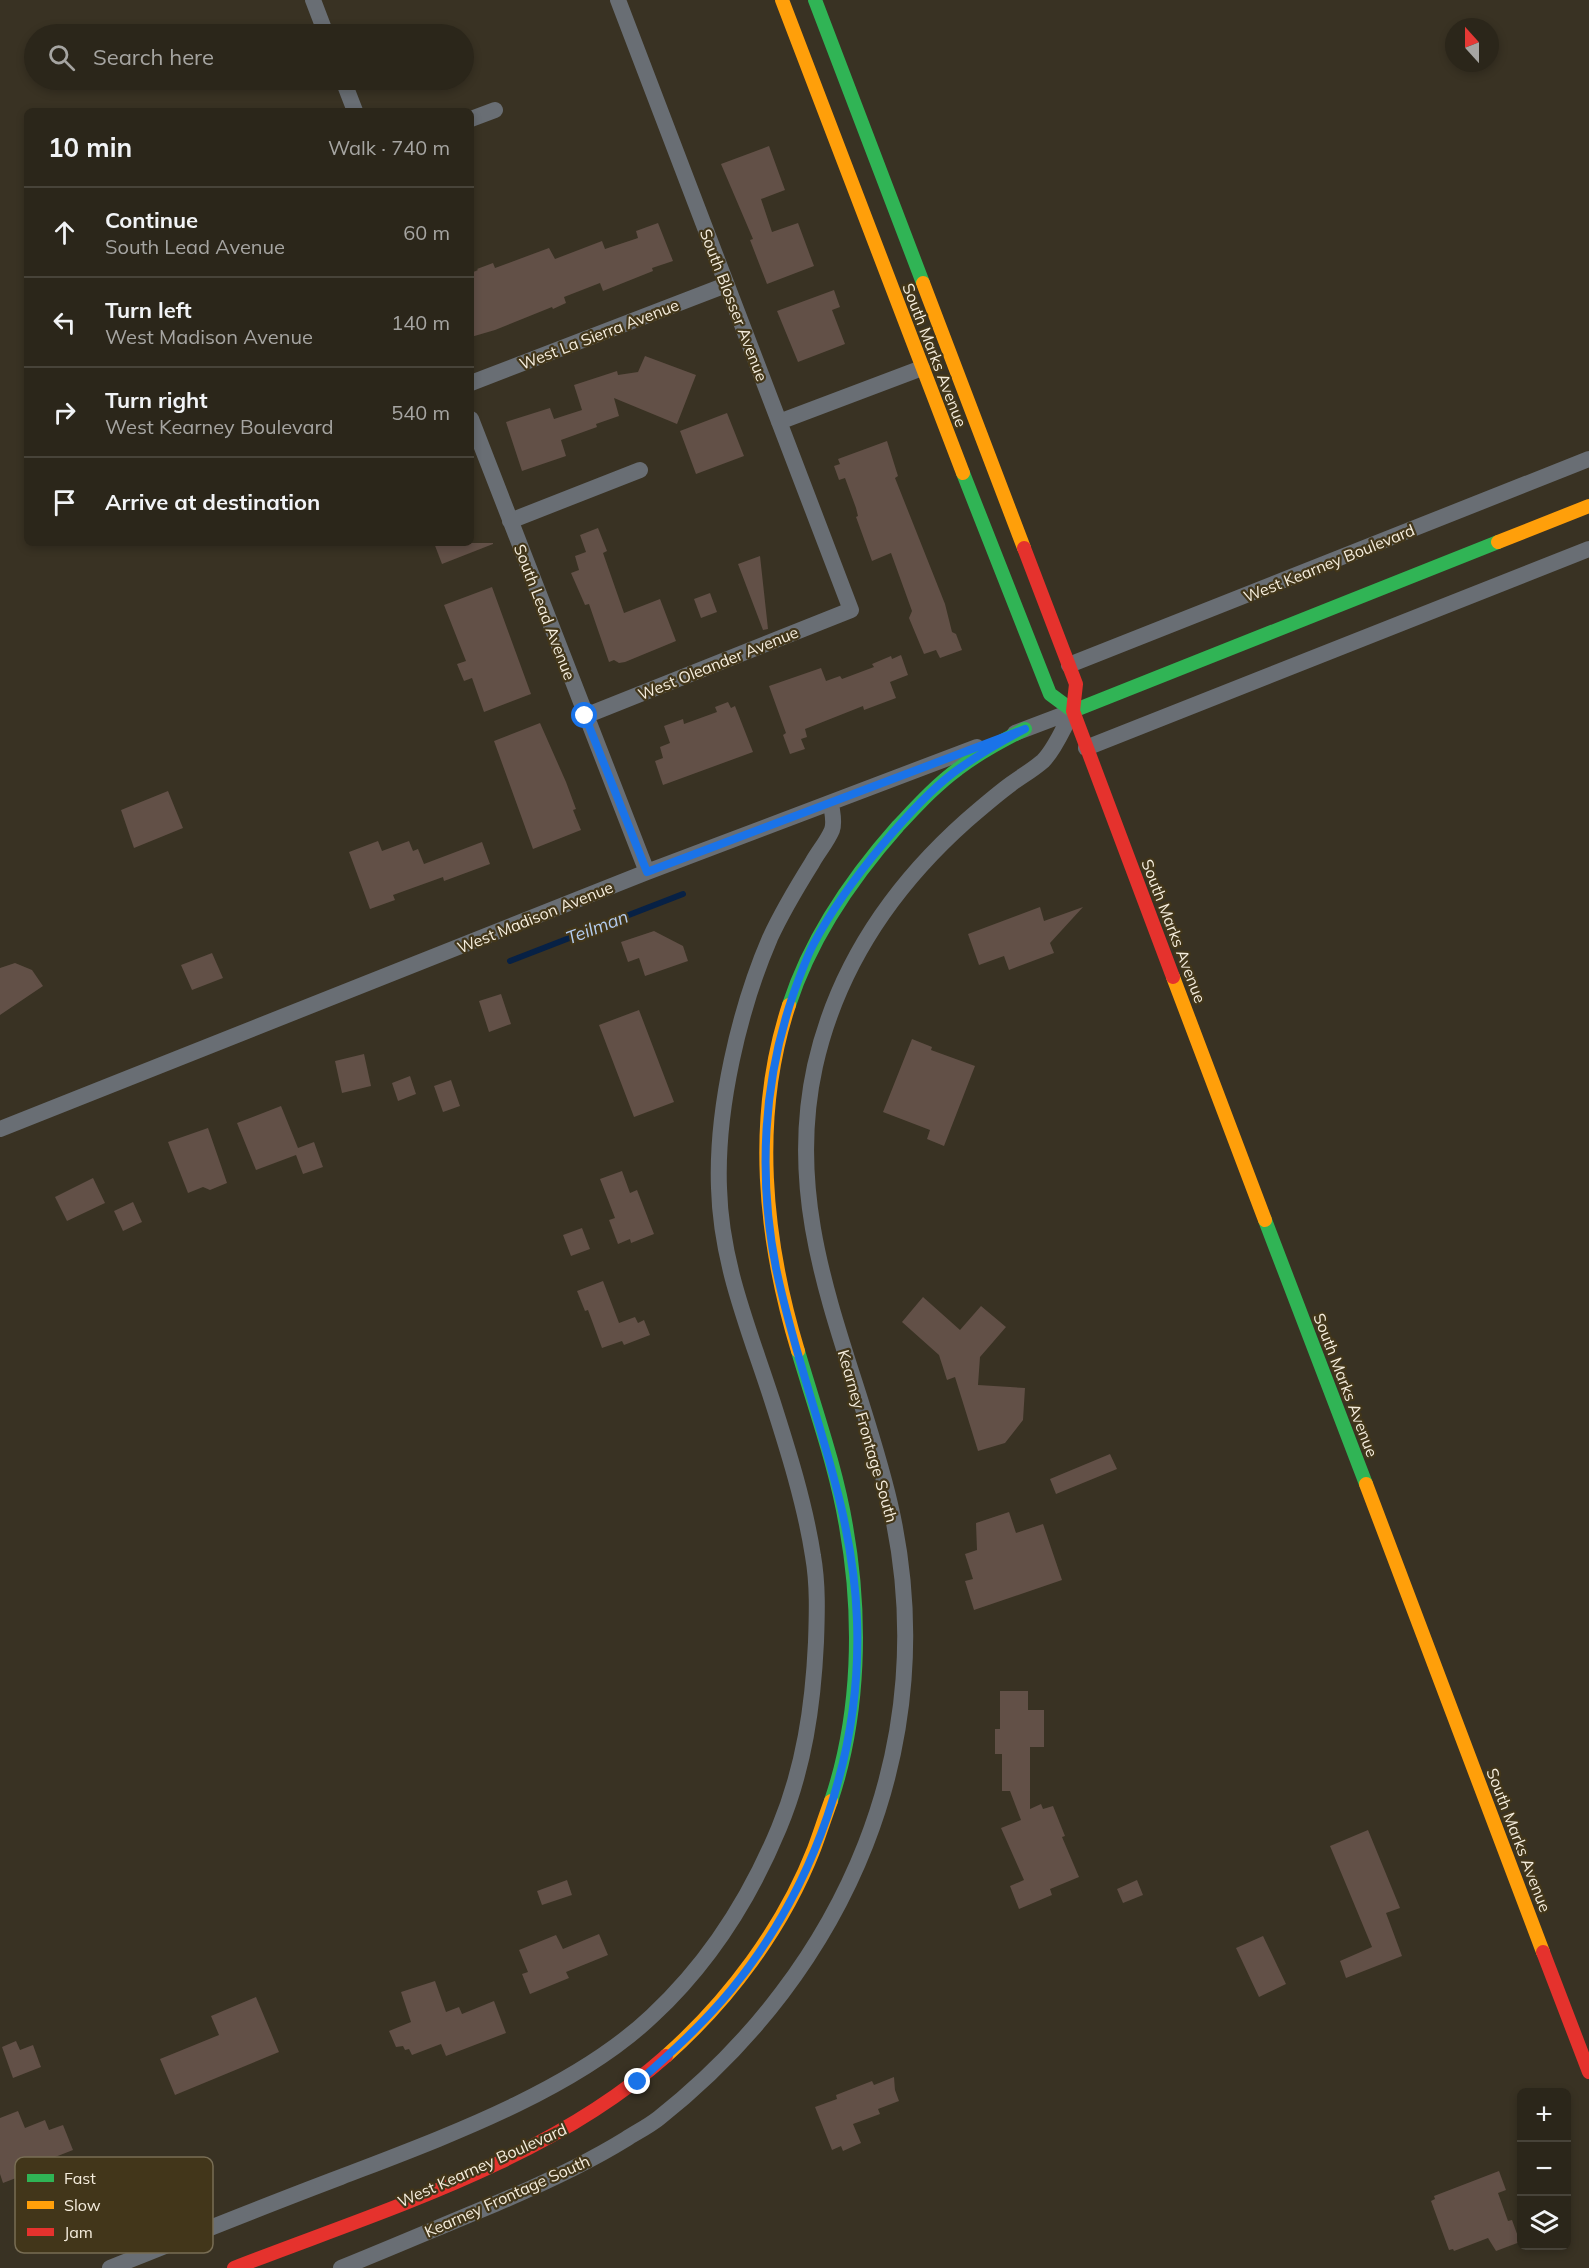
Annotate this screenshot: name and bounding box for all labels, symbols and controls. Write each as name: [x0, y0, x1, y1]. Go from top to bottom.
north arrow: [1445, 18, 1499, 72]
search box: [24, 24, 474, 90]
icon: search: [45, 41, 78, 74]
text: Search here: [93, 43, 214, 71]
text: 10 min: [48, 131, 132, 164]
text: Walk · 740 m: [328, 135, 450, 160]
text: Continue: [105, 206, 198, 234]
icon: ahead: [48, 216, 81, 249]
text: 60 m: [403, 220, 450, 245]
street label: South Blosser Avenue: [696, 226, 772, 384]
text: South Lead Avenue: [105, 234, 285, 259]
street label: South Marks Avenue: [898, 280, 972, 430]
street label: West La Sierra Avenue: [516, 294, 682, 374]
text: Turn left: [105, 296, 192, 324]
icon: left: [48, 306, 81, 339]
text: 140 m: [391, 310, 450, 335]
text: West Madison Avenue: [105, 324, 313, 349]
text: Turn right: [105, 386, 208, 414]
icon: right: [48, 396, 81, 429]
text: 540 m: [391, 400, 450, 425]
text: West Kearney Boulevard: [105, 414, 334, 439]
icon: arrive: [48, 486, 81, 519]
text: Arrive at destination: [105, 488, 320, 516]
street label: West Kearney Boulevard: [1241, 519, 1417, 607]
street label: South Lead Avenue: [510, 541, 580, 683]
street label: West Oleander Avenue: [635, 622, 801, 704]
route start: [571, 702, 597, 728]
street label: South Marks Avenue: [1137, 856, 1211, 1006]
street label: West Madison Avenue: [454, 877, 616, 957]
water label: Teilman: [563, 905, 631, 949]
street label: South Marks Avenue: [1309, 1310, 1383, 1460]
street label: Kearney Frontage South: [834, 1347, 902, 1525]
street label: South Marks Avenue: [1482, 1765, 1556, 1915]
route end: [624, 2068, 650, 2094]
map controls: [1517, 2088, 1571, 2250]
button: +: [1517, 2088, 1571, 2142]
street label: West Kearney Boulevard: [394, 2119, 570, 2211]
button: −: [1517, 2142, 1571, 2196]
street label: Kearney Frontage South: [421, 2150, 593, 2242]
legend: [15, 2157, 213, 2253]
text: Fast: [64, 2168, 96, 2188]
text: Slow: [64, 2195, 101, 2215]
button: layers: [1517, 2196, 1571, 2250]
text: Jam: [64, 2222, 93, 2242]

